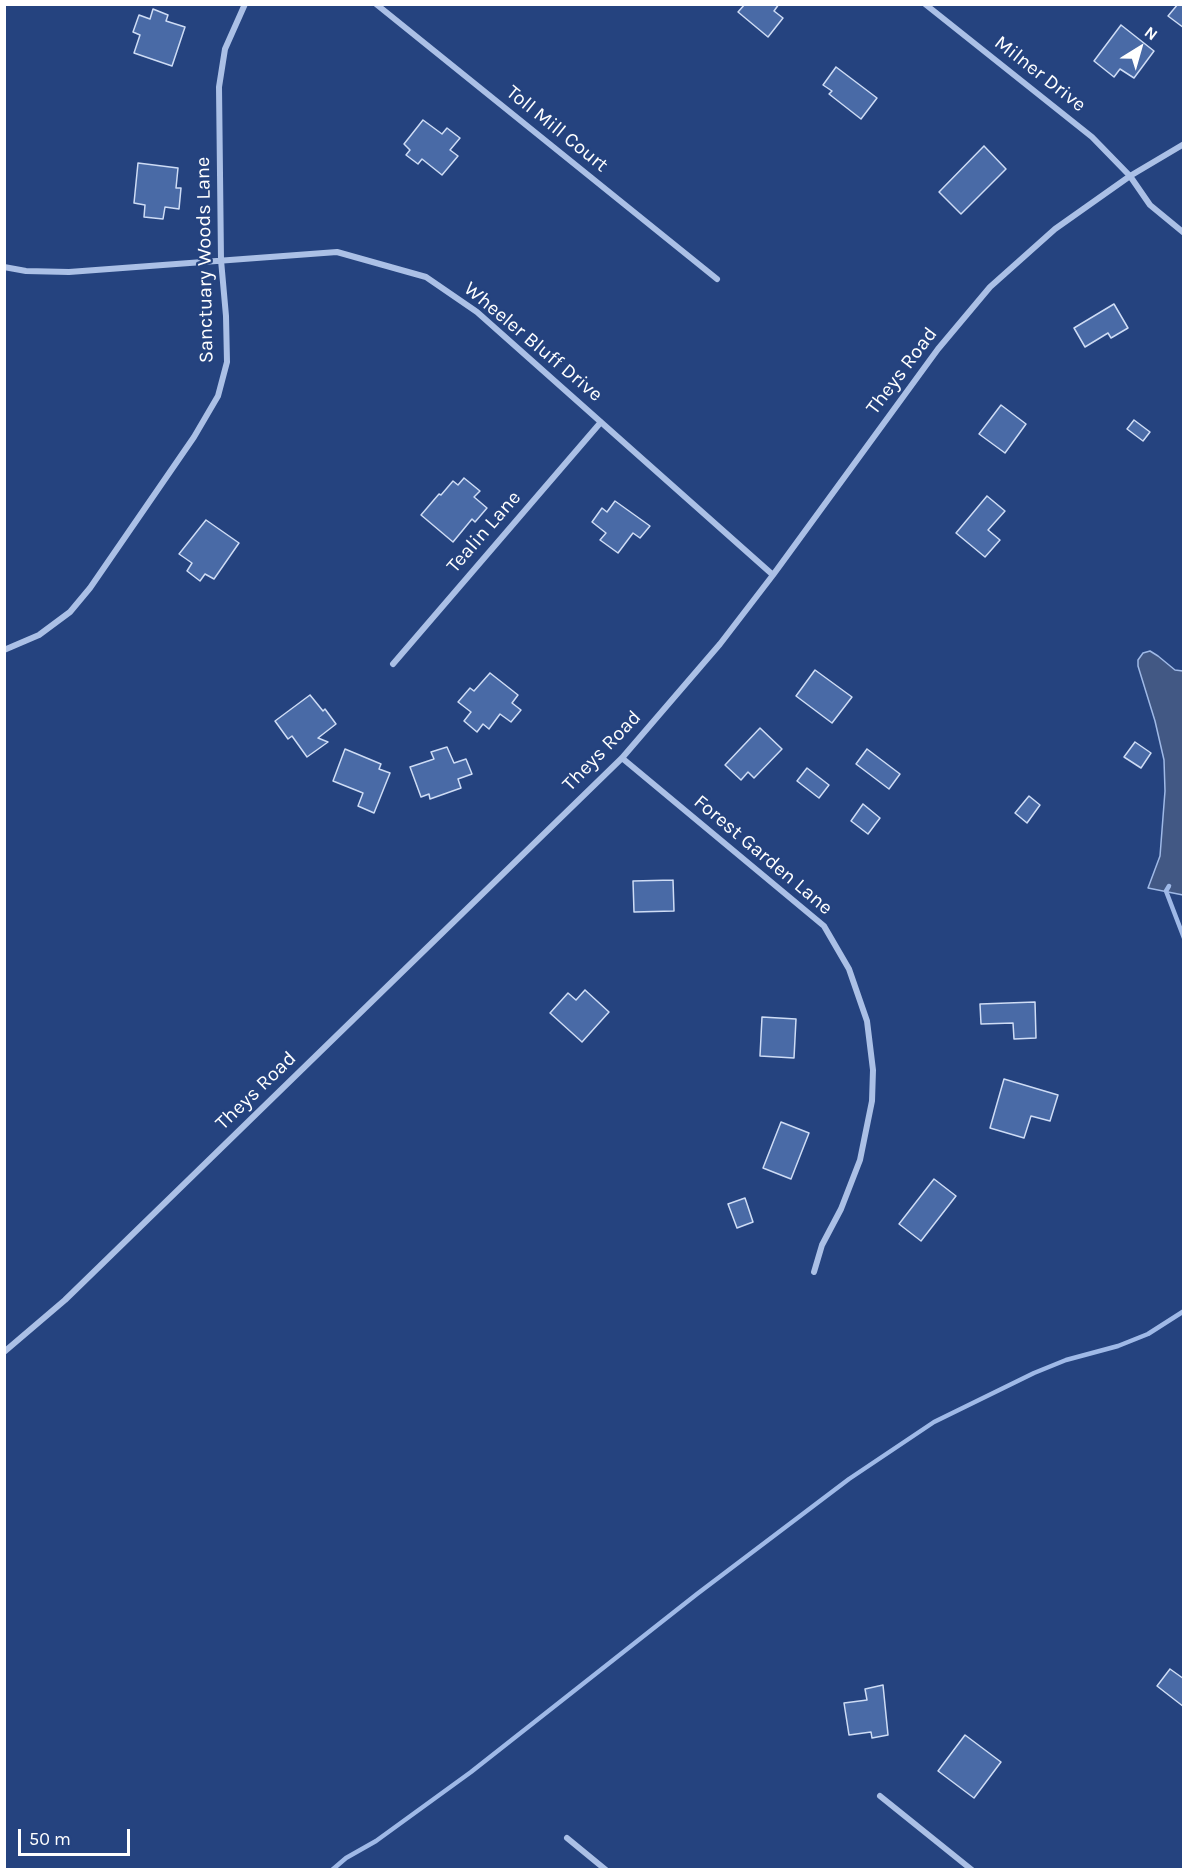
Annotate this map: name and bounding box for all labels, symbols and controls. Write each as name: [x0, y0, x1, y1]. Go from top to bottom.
north arrow: [1110, 18, 1170, 78]
text: N: [1141, 22, 1161, 44]
street label: Milner Drive: [989, 31, 1091, 117]
street label: Toll Mill Court: [501, 81, 613, 177]
street label: Sanctuary Woods Lane: [191, 157, 219, 363]
street label: Wheeler Bluff Drive: [459, 277, 607, 407]
street label: Theys Road: [861, 323, 943, 419]
street label: Tealin Lane: [442, 486, 526, 578]
street label: Theys Road: [558, 706, 646, 796]
street label: Forest Garden Lane: [689, 790, 837, 920]
street label: Theys Road: [211, 1047, 301, 1135]
scale bar: [21, 1817, 134, 1855]
text: 50 m: [29, 1828, 71, 1850]

